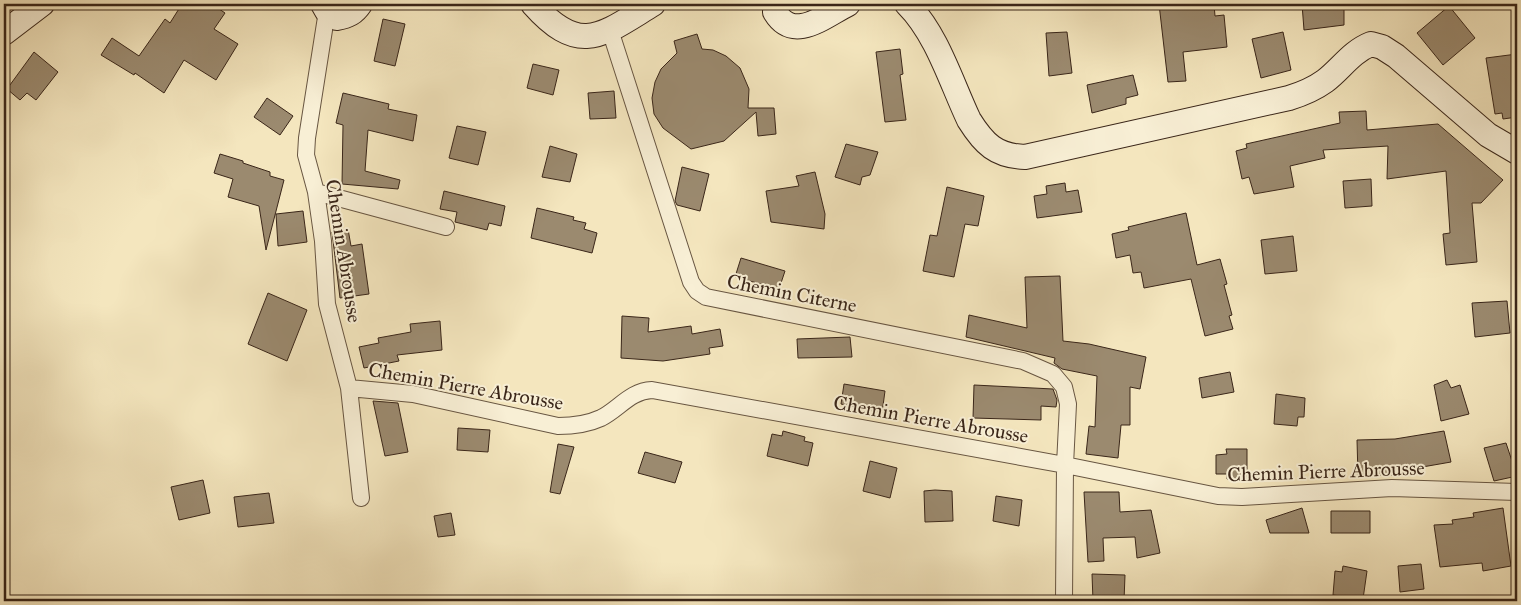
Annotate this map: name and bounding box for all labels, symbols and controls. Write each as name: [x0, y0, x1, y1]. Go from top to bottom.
street label: Chemin Abrousse: [321, 178, 367, 324]
street label: Chemin Citerne: [725, 269, 859, 317]
street label: Chemin Pierre Abrousse: [367, 357, 565, 415]
street label: Chemin Pierre Abrousse: [832, 390, 1030, 448]
street label: Chemin Pierre Abrousse: [1227, 456, 1425, 486]

